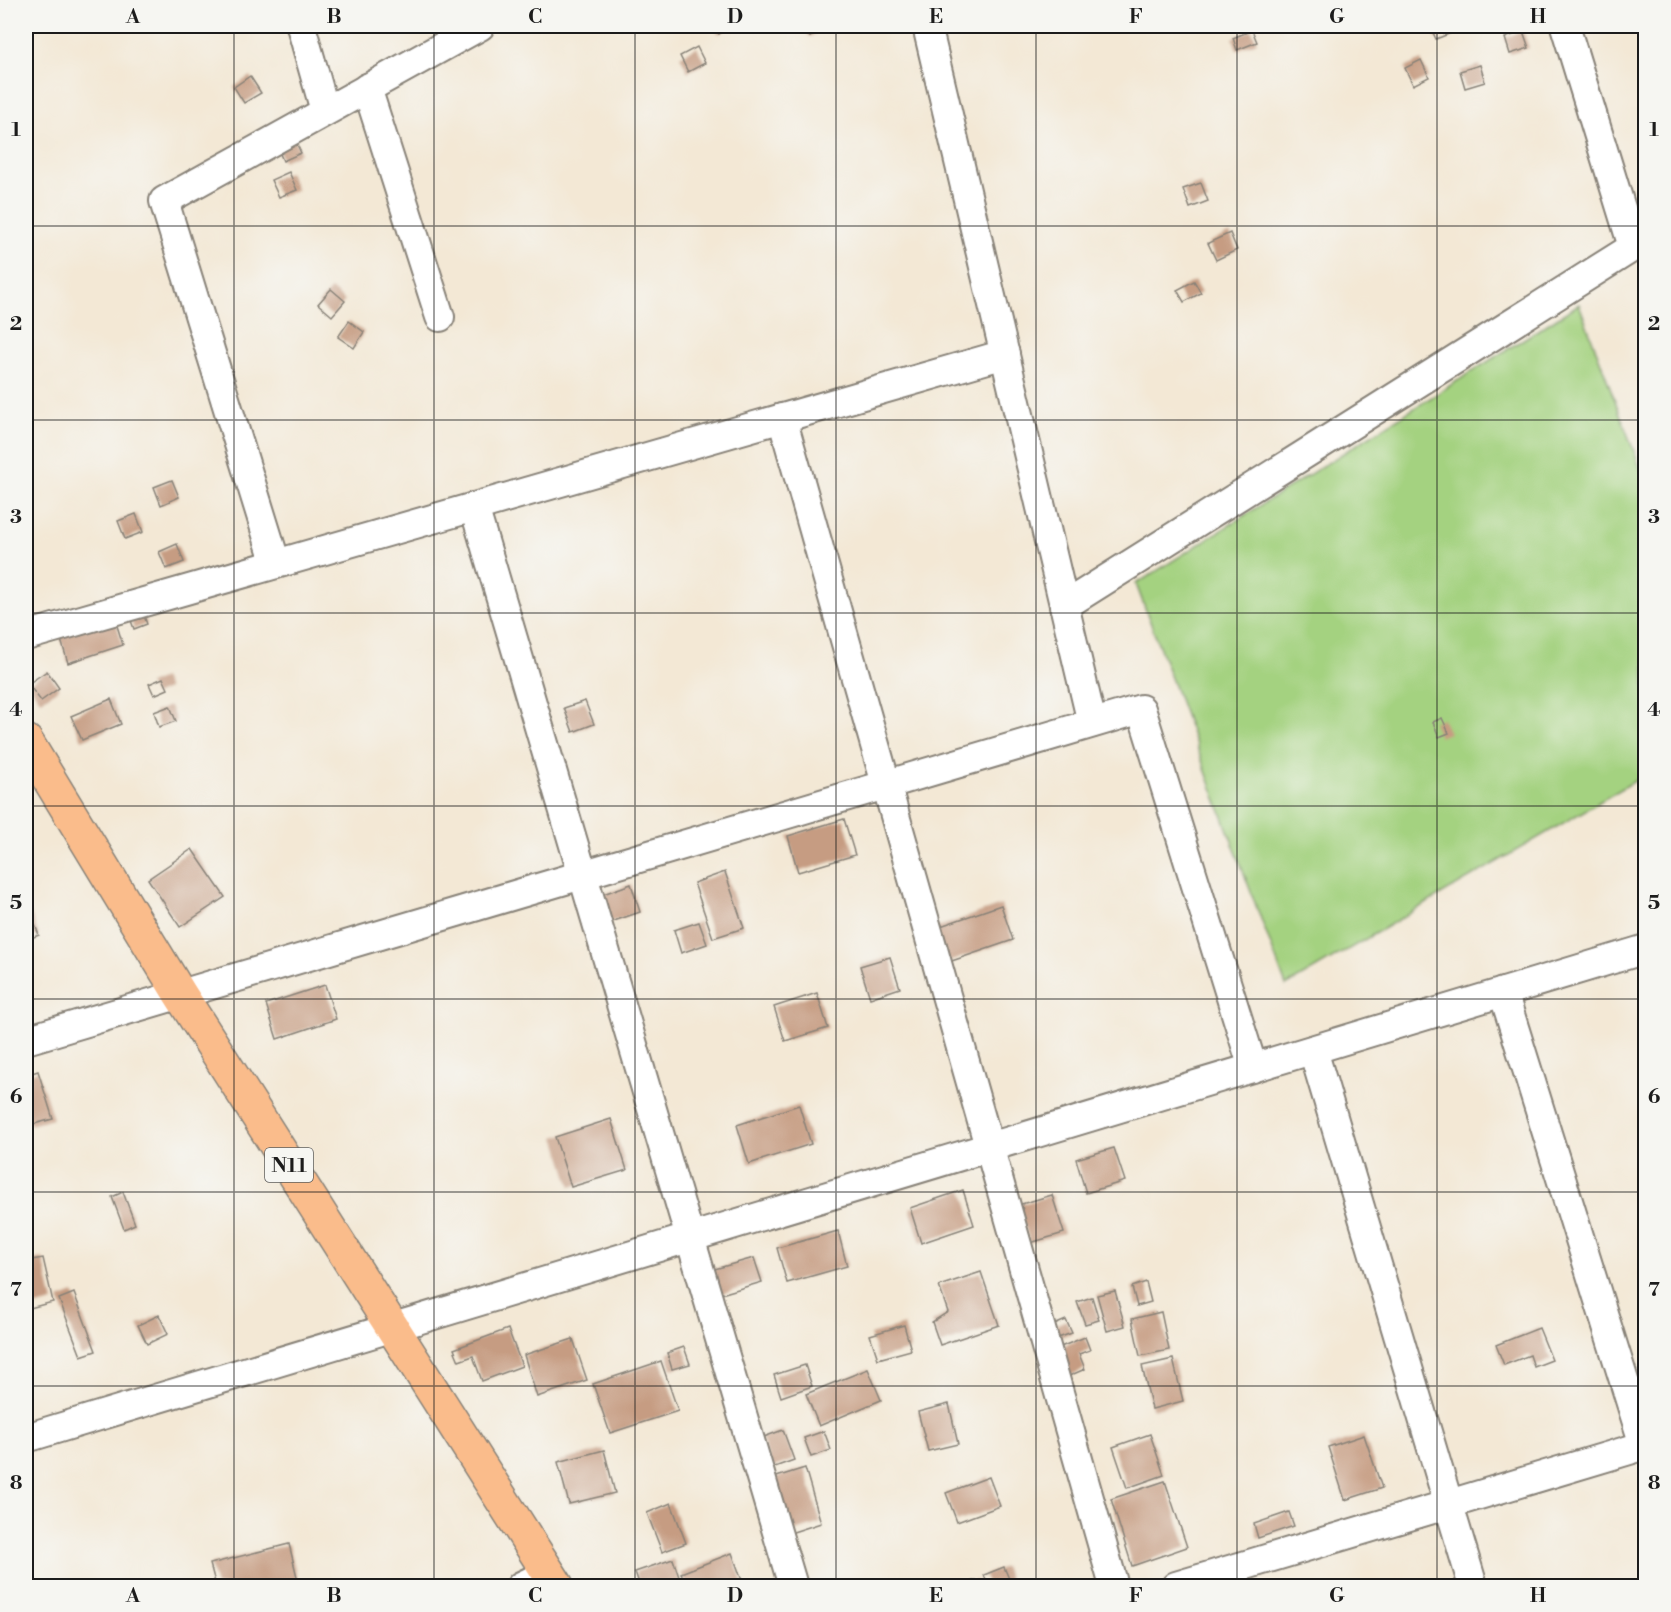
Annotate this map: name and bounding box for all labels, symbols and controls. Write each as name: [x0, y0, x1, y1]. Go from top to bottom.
text: A: [125, 5, 141, 30]
text: B: [326, 5, 342, 30]
text: C: [528, 5, 542, 30]
text: D: [727, 5, 743, 30]
text: E: [929, 5, 943, 30]
text: F: [1129, 5, 1143, 30]
text: G: [1329, 5, 1345, 30]
text: H: [1530, 5, 1547, 30]
text: 1: [11, 118, 21, 143]
text: 1: [1649, 118, 1659, 143]
text: 2: [10, 312, 22, 337]
text: 2: [1648, 312, 1660, 337]
text: 3: [10, 505, 22, 530]
text: 3: [1648, 505, 1660, 530]
text: 4: [9, 698, 23, 723]
text: 4: [1647, 698, 1661, 723]
text: 5: [10, 891, 22, 916]
text: 5: [1648, 891, 1660, 916]
text: 6: [10, 1085, 23, 1110]
text: 6: [1648, 1085, 1661, 1110]
road number: N11: [265, 1148, 313, 1182]
text: 7: [10, 1278, 22, 1303]
text: 7: [1648, 1278, 1660, 1303]
text: 8: [10, 1471, 23, 1496]
text: 8: [1648, 1471, 1661, 1496]
text: A: [125, 1584, 141, 1609]
text: B: [326, 1584, 342, 1609]
text: C: [528, 1584, 542, 1609]
text: D: [727, 1584, 743, 1609]
text: E: [929, 1584, 943, 1609]
text: F: [1129, 1584, 1143, 1609]
text: G: [1329, 1584, 1345, 1609]
text: H: [1530, 1584, 1547, 1609]

